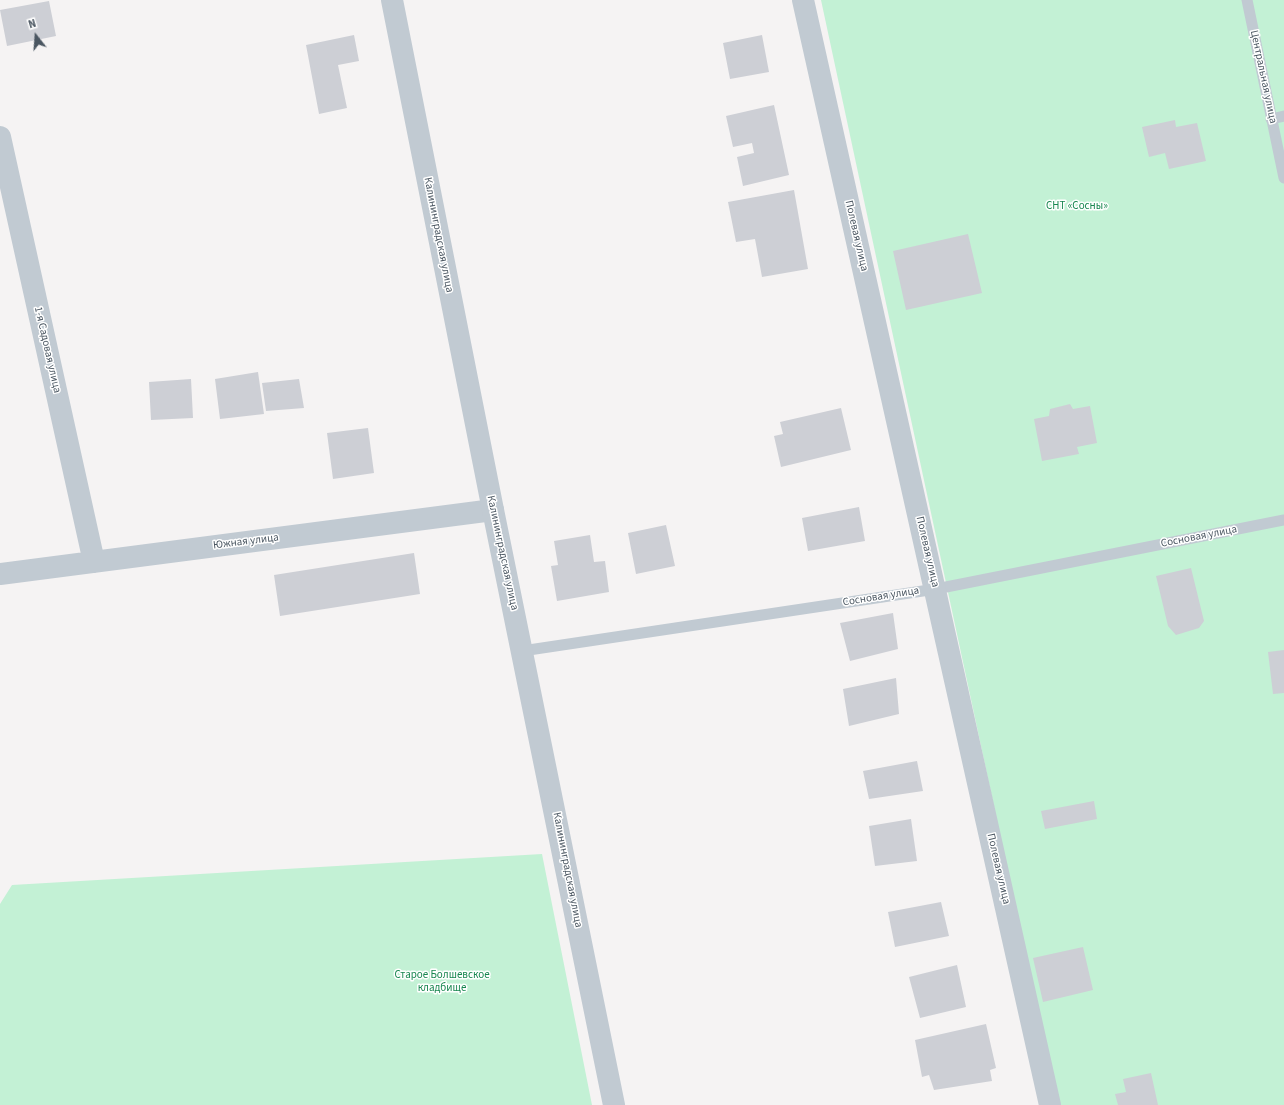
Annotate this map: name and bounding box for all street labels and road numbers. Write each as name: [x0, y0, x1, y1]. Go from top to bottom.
street label: Центральная улица: [1247, 29, 1279, 125]
street label: Калининградская улица: [420, 176, 456, 294]
street label: Полевая улица: [841, 199, 871, 273]
street label: 1-я Садовая улица: [31, 306, 63, 394]
street label: Калининградская улица: [483, 494, 521, 612]
street label: Полевая улица: [912, 515, 942, 589]
street label: Сосновая улица: [1160, 523, 1238, 551]
street label: Южная улица: [212, 531, 280, 553]
street label: Сосновая улица: [842, 584, 920, 610]
street label: Калининградская улица: [549, 811, 585, 929]
street label: Полевая улица: [983, 832, 1013, 906]

